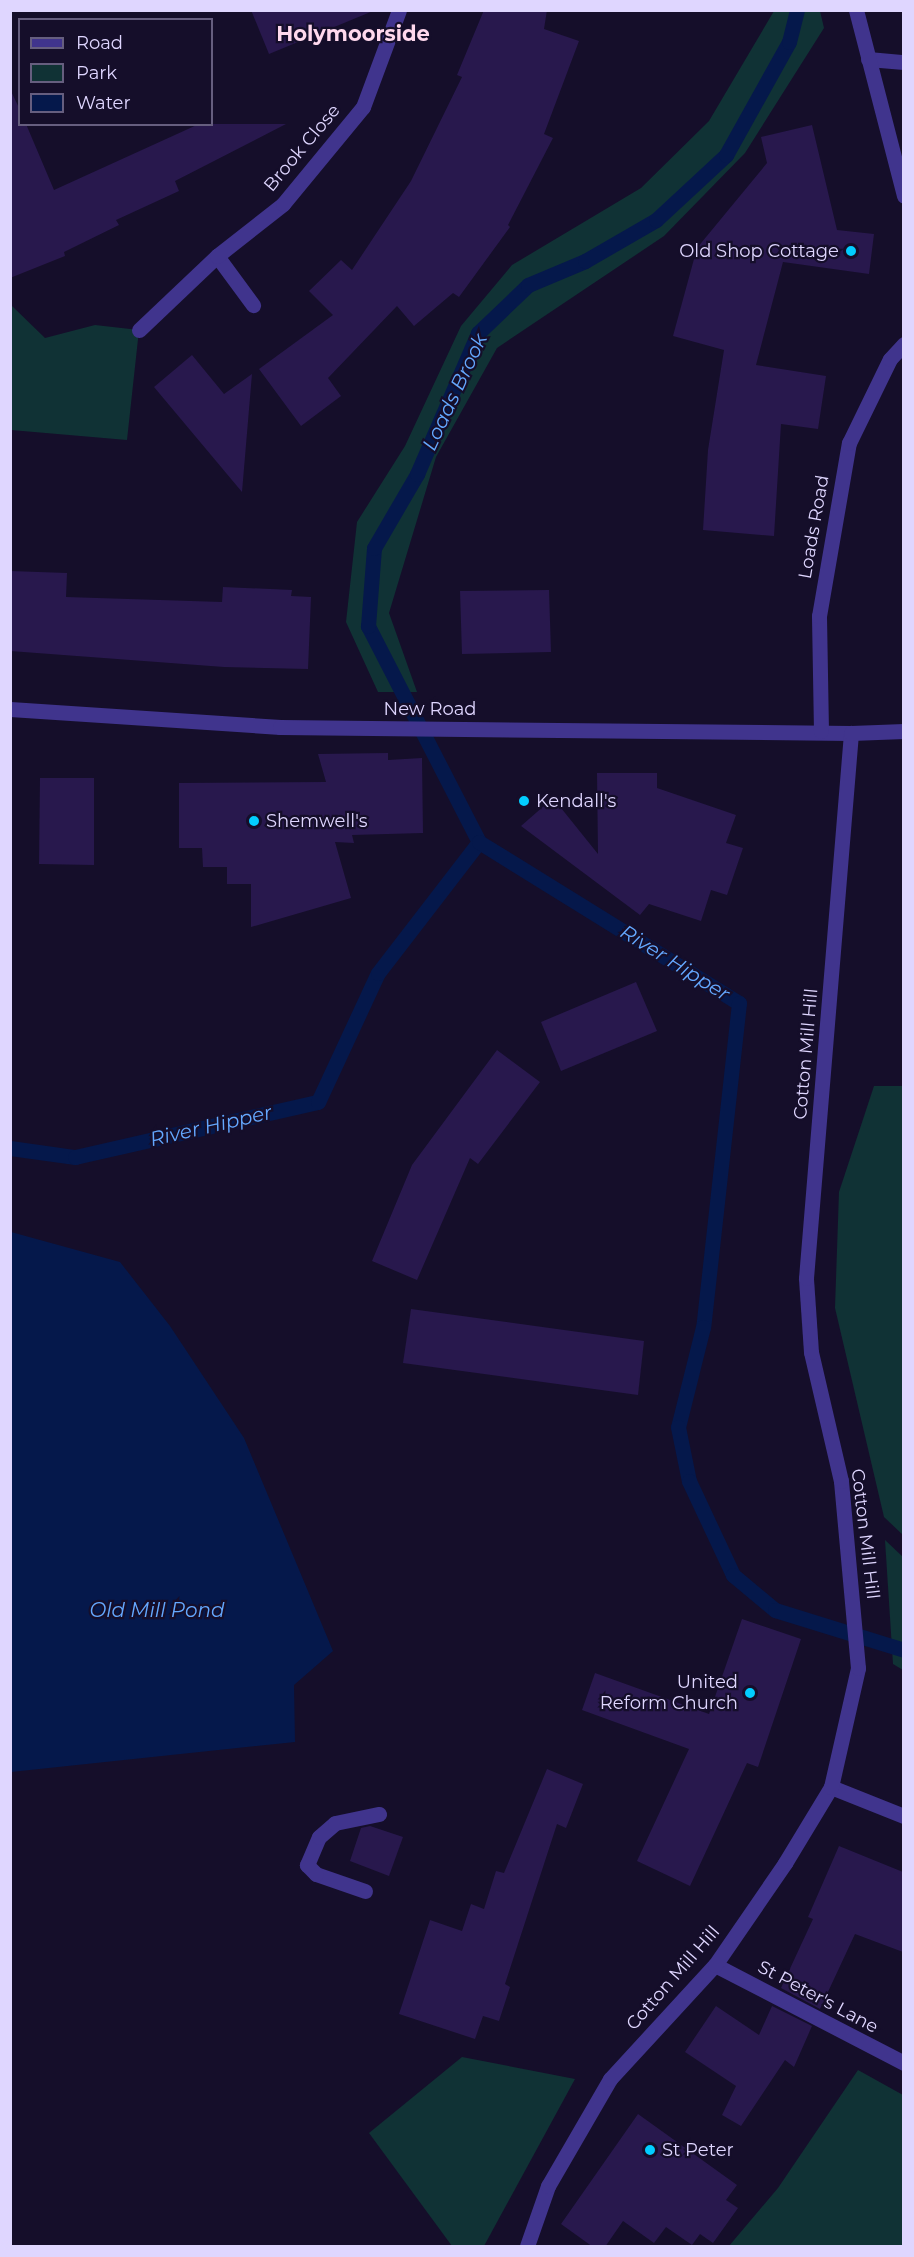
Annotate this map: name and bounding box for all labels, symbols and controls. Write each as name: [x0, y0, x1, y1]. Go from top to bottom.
legend: [18, 18, 213, 126]
district label: Holymoorside: [276, 21, 430, 47]
text: Road: [76, 32, 123, 54]
text: Park: [76, 62, 117, 84]
text: Water: [76, 92, 131, 114]
street label: Brook Close: [259, 100, 345, 196]
place label: Old Shop Cottage: [679, 240, 839, 262]
marker: Old Shop Cottage: [844, 244, 858, 258]
water label: Loads Brook: [417, 330, 493, 454]
street label: Loads Road: [794, 473, 834, 581]
street label: New Road: [384, 698, 476, 720]
place label: Kendall's: [536, 790, 616, 812]
marker: Kendall's: [517, 794, 531, 808]
place label: Shemwell's: [266, 810, 368, 832]
marker: Shemwell's: [247, 814, 261, 828]
water label: River Hipper: [616, 920, 734, 1006]
street label: Cotton Mill Hill: [790, 988, 822, 1120]
water label: River Hipper: [148, 1100, 274, 1152]
street label: Cotton Mill Hill: [846, 1467, 884, 1601]
water label: Old Mill Pond: [89, 1598, 225, 1622]
place label: United Reform Church: [600, 1672, 738, 1714]
marker: United Reform Church: [743, 1686, 757, 1700]
street label: Cotton Mill Hill: [622, 1921, 724, 2035]
street label: St Peter's Lane: [754, 1956, 882, 2038]
place label: St Peter: [662, 2139, 734, 2161]
marker: St Peter: [643, 2143, 657, 2157]

